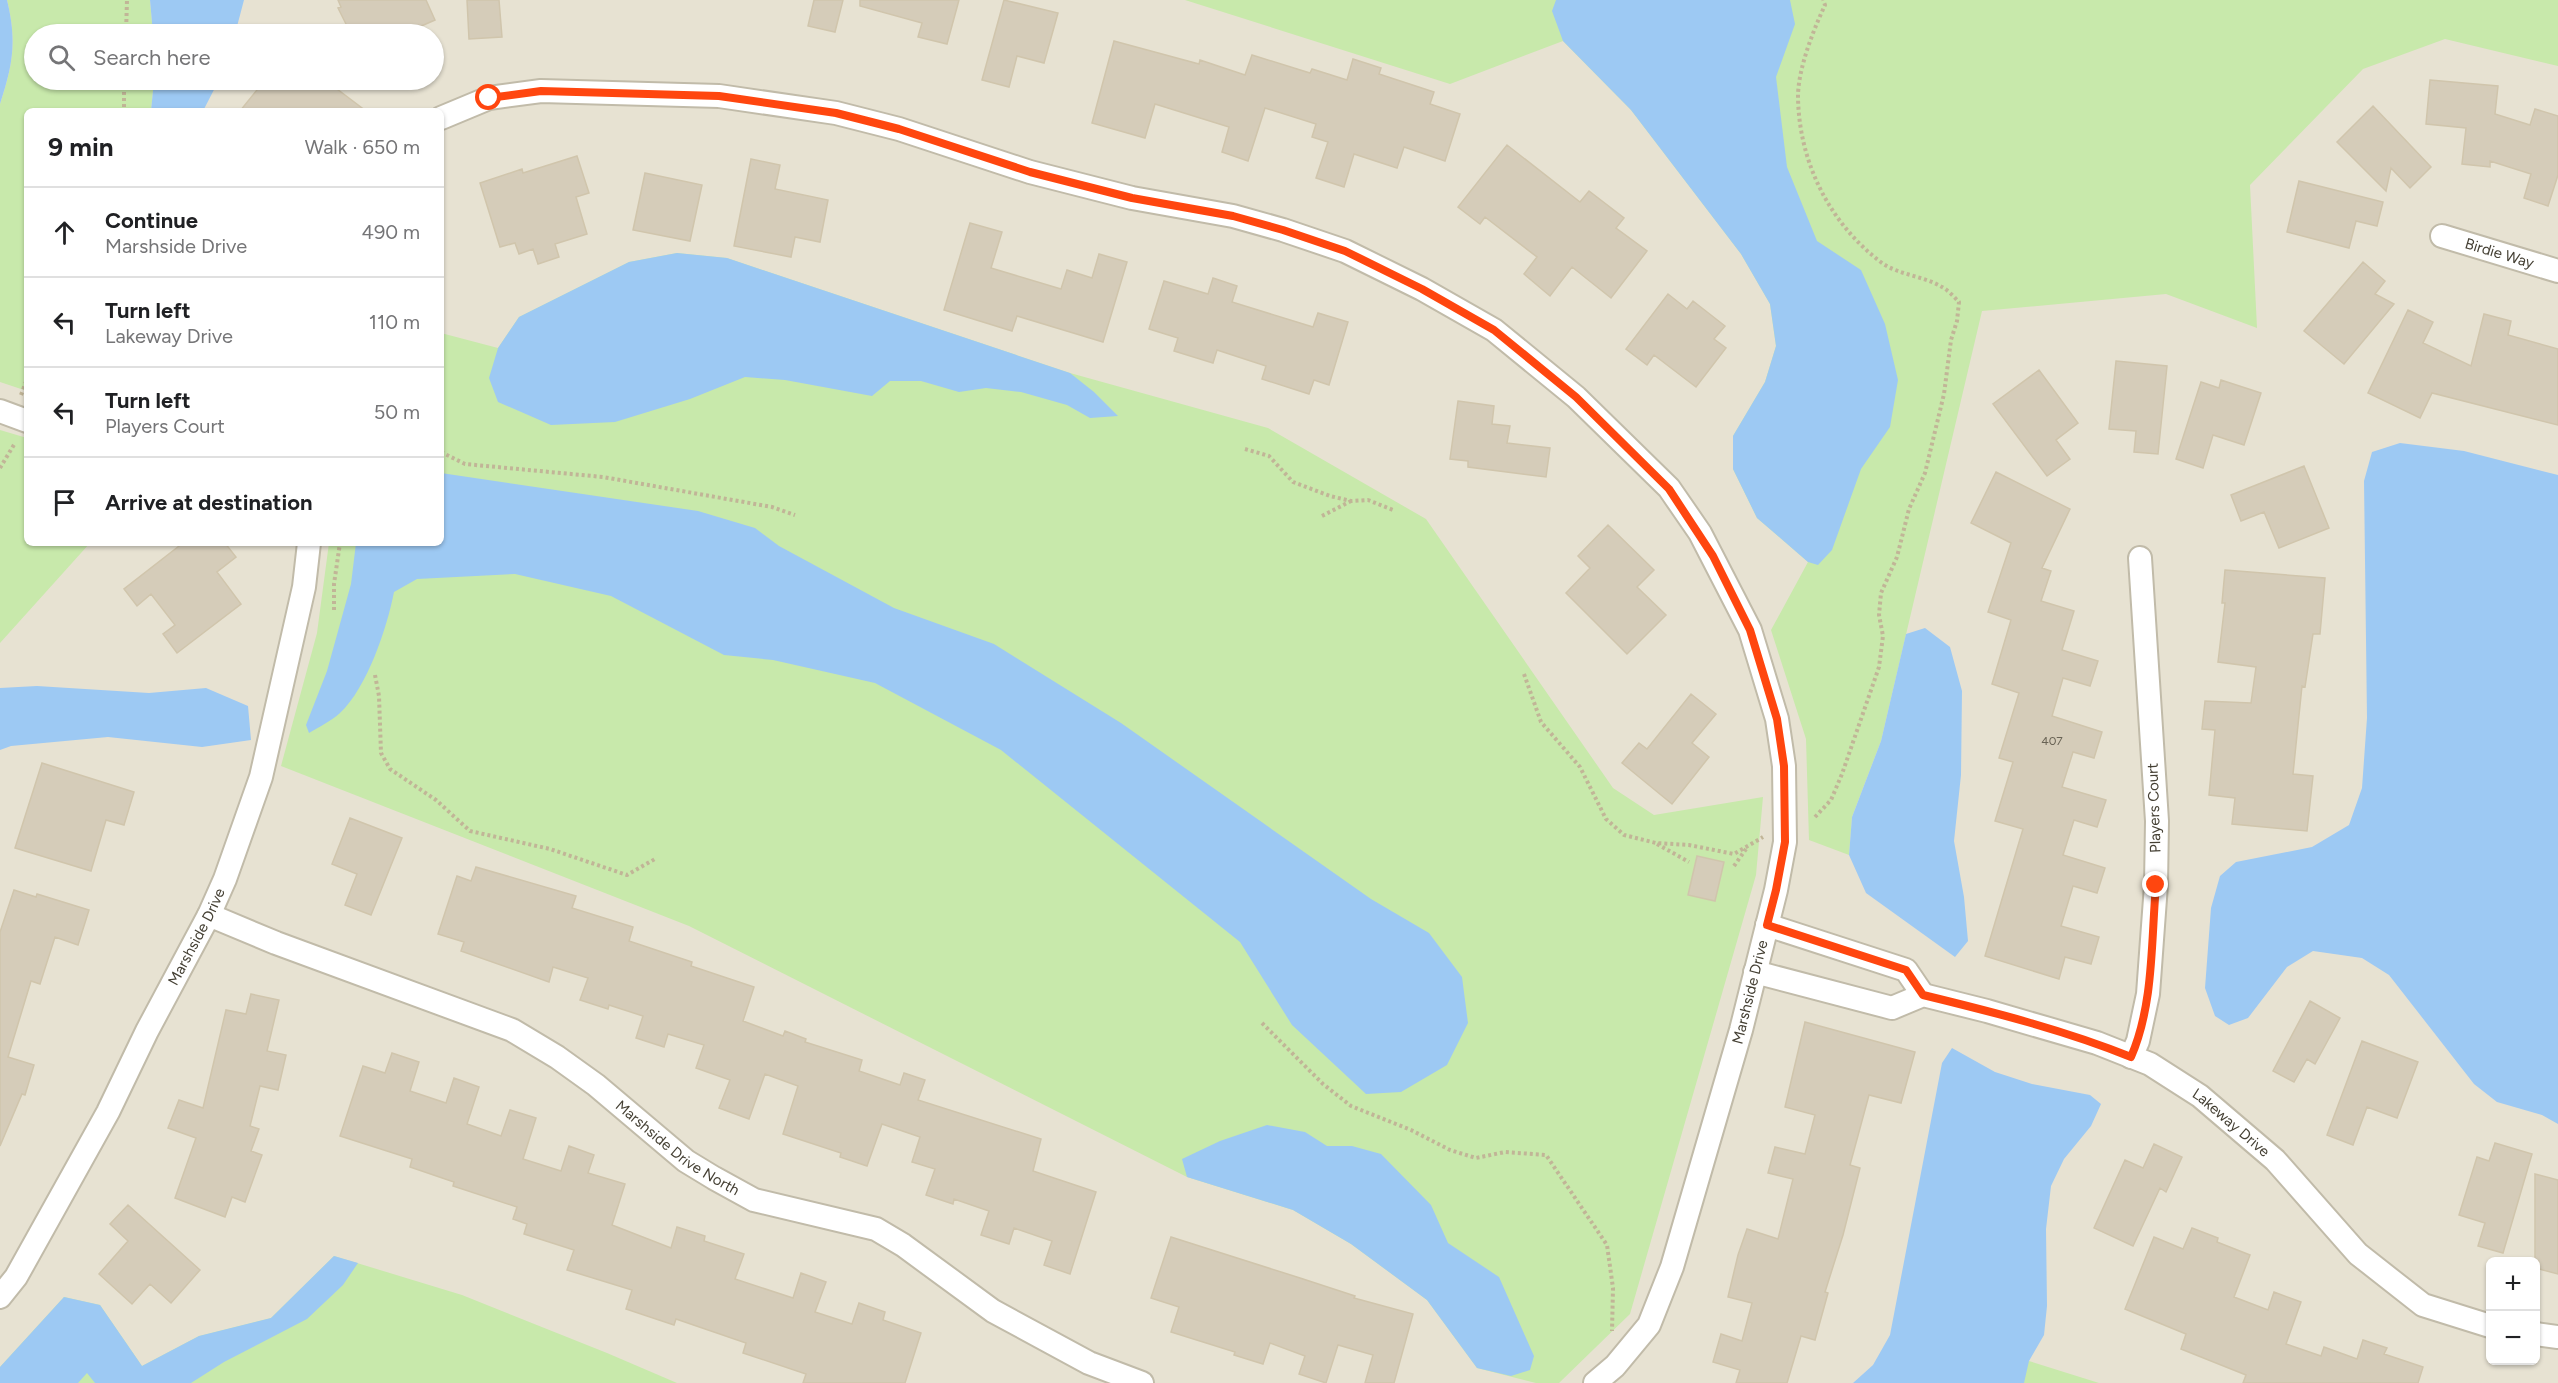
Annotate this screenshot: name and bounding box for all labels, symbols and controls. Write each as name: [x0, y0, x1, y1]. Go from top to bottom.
search box: [24, 24, 444, 90]
icon: search: [45, 41, 78, 74]
text: Search here: [93, 44, 211, 71]
route start: [475, 84, 501, 110]
text: 9 min: [48, 131, 114, 163]
text: Walk · 650 m: [305, 135, 420, 159]
text: Continue: [105, 207, 198, 234]
icon: ahead: [48, 216, 81, 249]
text: 490 m: [361, 220, 420, 244]
text: Marshside Drive: [105, 234, 247, 258]
street label: Birdie Way: [2463, 234, 2536, 272]
text: Turn left: [105, 297, 191, 324]
icon: left: [48, 306, 81, 339]
text: 110 m: [369, 310, 420, 334]
text: Lakeway Drive: [105, 324, 233, 348]
text: Turn left: [105, 387, 191, 414]
icon: left: [48, 396, 81, 429]
text: 50 m: [374, 400, 420, 424]
text: Players Court: [105, 414, 225, 438]
icon: arrive: [48, 486, 81, 519]
text: Arrive at destination: [105, 489, 313, 516]
house number: 407: [2041, 734, 2063, 748]
street label: Players Court: [2143, 762, 2165, 853]
route end: [2142, 871, 2168, 897]
street label: Marshside Drive: [164, 885, 229, 988]
street label: Marshside Drive: [1728, 938, 1772, 1046]
street label: Lakeway Drive: [2189, 1085, 2273, 1161]
street label: Marshside Drive North: [612, 1096, 743, 1199]
map controls: [2486, 1257, 2540, 1365]
button: +: [2486, 1257, 2540, 1311]
button: −: [2486, 1311, 2540, 1365]

